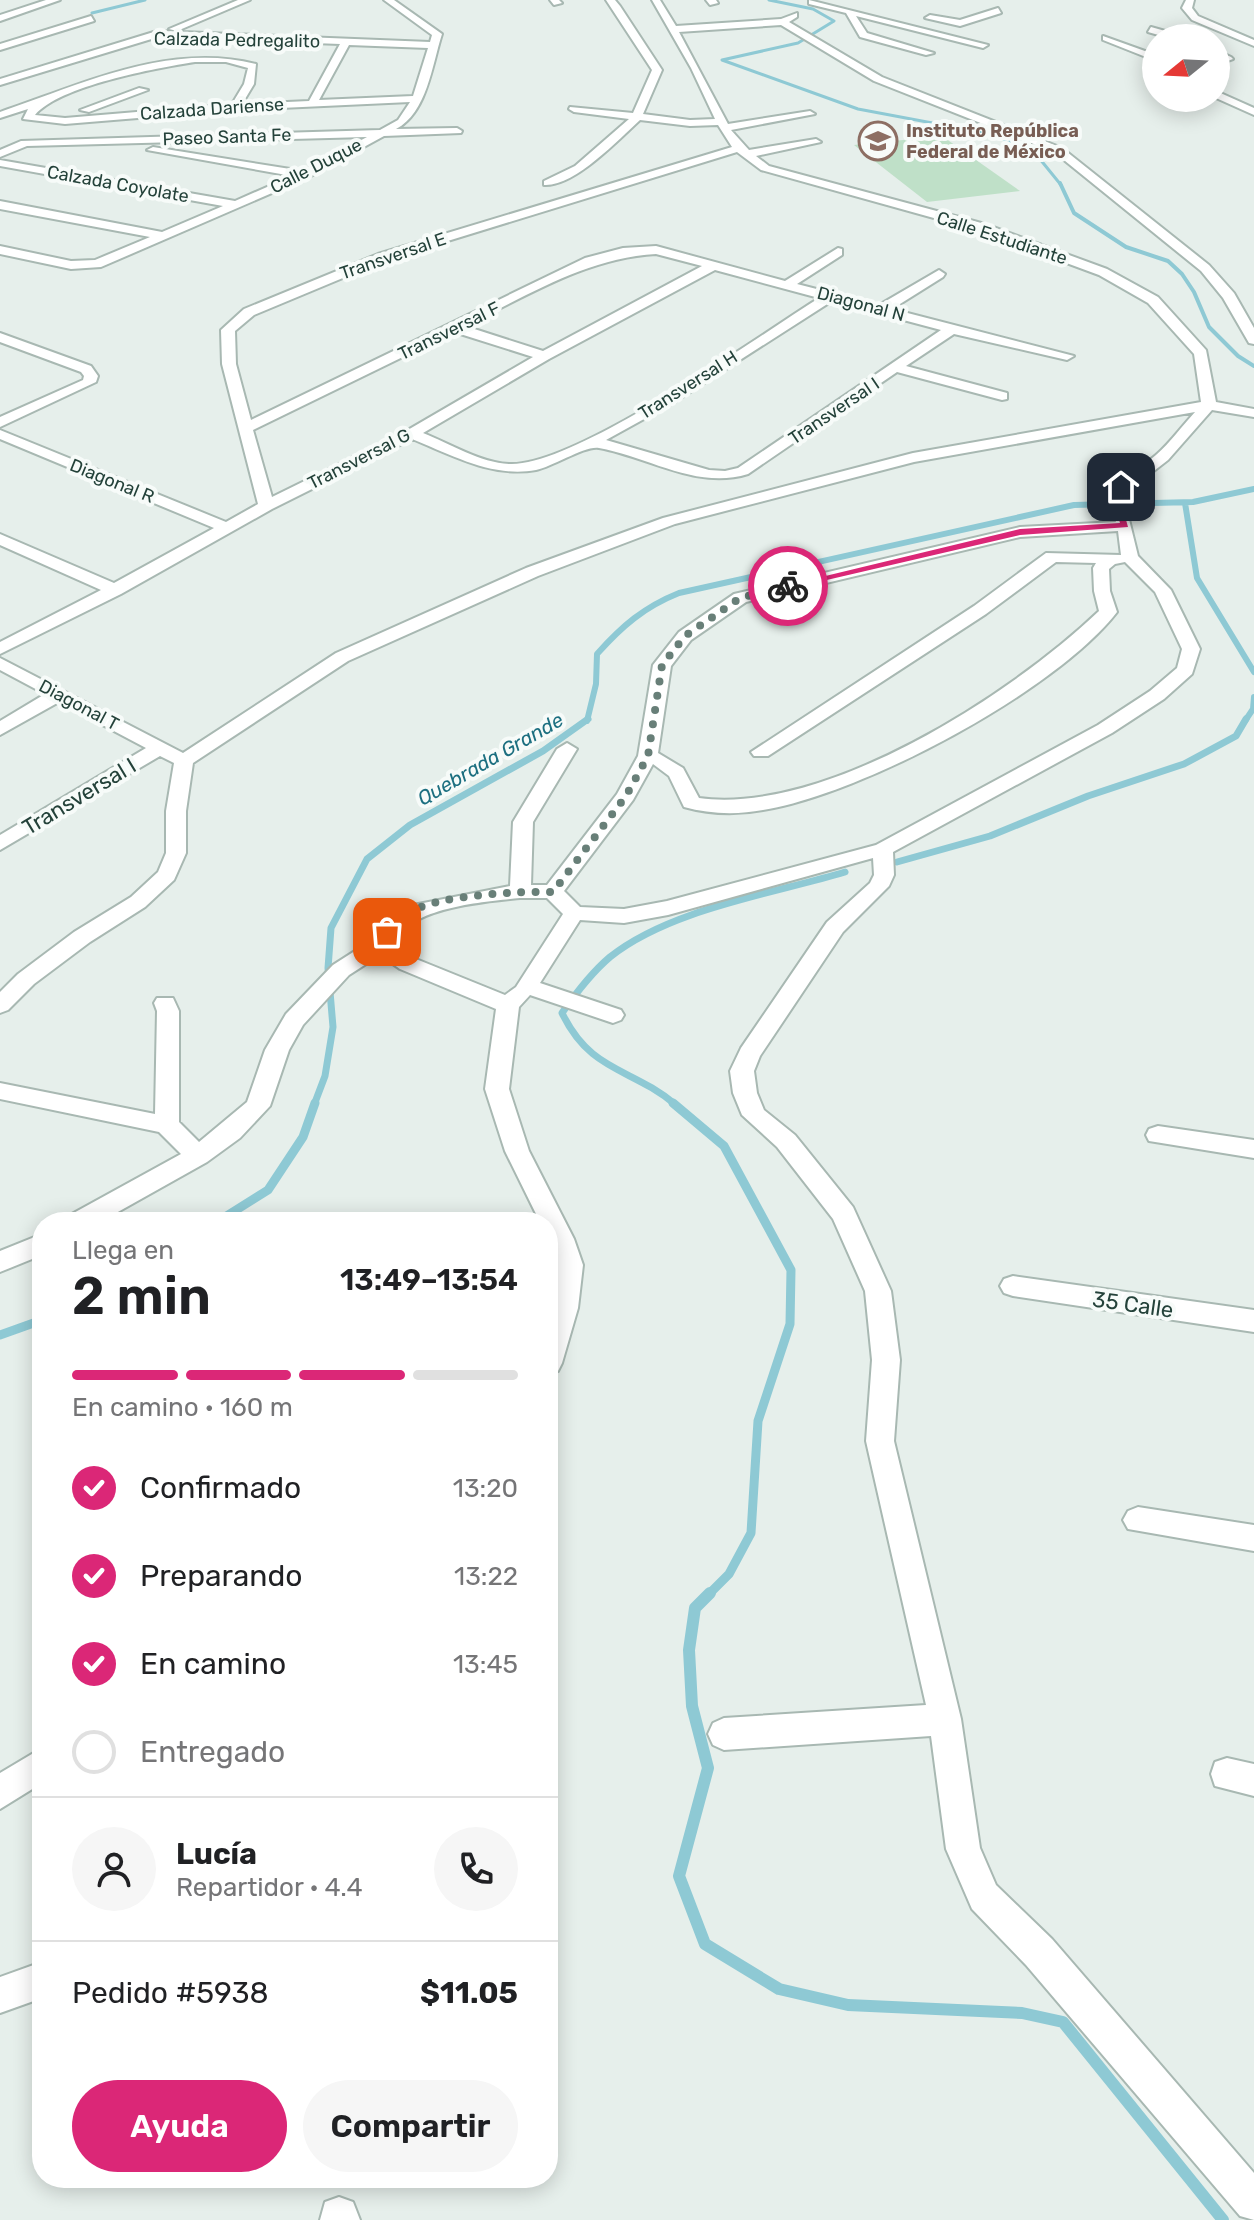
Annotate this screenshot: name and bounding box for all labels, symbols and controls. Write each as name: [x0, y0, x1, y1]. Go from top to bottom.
north arrow: [1142, 24, 1230, 112]
map controls: [1142, 24, 1230, 112]
street label: Calzada Pedregalito: [154, 28, 320, 52]
street label: Calzada Dariense: [139, 93, 285, 125]
school or university icon: Instituto República Federal de México: [857, 120, 899, 162]
place label: Instituto República Federal de México: [906, 120, 1079, 163]
street label: Paseo Santa Fe: [162, 124, 292, 150]
street label: Calle Duque: [266, 133, 366, 199]
street label: Calzada Coyolate: [45, 161, 191, 207]
street label: Calle Estudiante: [934, 207, 1070, 269]
street label: Transversal E: [337, 228, 449, 284]
street label: Diagonal N: [815, 282, 907, 326]
street label: Transversal F: [395, 297, 503, 365]
street label: Transversal H: [634, 346, 742, 424]
street label: Transversal I: [784, 373, 884, 449]
street label: Transversal G: [304, 424, 414, 494]
pin: [1087, 453, 1155, 521]
street label: Diagonal R: [67, 454, 158, 508]
icon: home: [1099, 465, 1143, 509]
courier: [748, 546, 828, 626]
icon: bike: [766, 564, 810, 608]
street label: Diagonal T: [35, 675, 123, 735]
water label: Quebrada Grande: [413, 707, 567, 811]
street label: Transversal I: [17, 752, 141, 841]
pin: [353, 898, 421, 966]
icon: bag: [365, 910, 409, 954]
text: Llega en: [72, 1235, 174, 1266]
text: 13:49–13:54: [340, 1262, 518, 1298]
text: 2 min: [72, 1265, 211, 1327]
street label: 35 Calle: [1091, 1285, 1175, 1324]
text: En camino · 160 m: [72, 1392, 293, 1423]
icon: check: [72, 1466, 116, 1510]
text: Confirmado: [140, 1470, 301, 1506]
text: 13:20: [453, 1473, 518, 1504]
icon: check: [72, 1554, 116, 1598]
text: Preparando: [140, 1558, 303, 1594]
text: 13:22: [454, 1561, 518, 1592]
icon: check: [72, 1642, 116, 1686]
text: En camino: [140, 1646, 286, 1682]
text: 13:45: [453, 1649, 518, 1680]
text: Entregado: [140, 1734, 285, 1770]
button: person: [72, 1827, 156, 1911]
button: phone: [434, 1827, 518, 1911]
text: Lucía: [176, 1836, 257, 1872]
text: Repartidor · 4.4: [176, 1872, 363, 1903]
text: Pedido #5938: [72, 1975, 269, 2011]
text: $11.05: [420, 1975, 518, 2011]
button: Ayuda: [72, 2080, 287, 2172]
button: Compartir: [303, 2080, 518, 2172]

